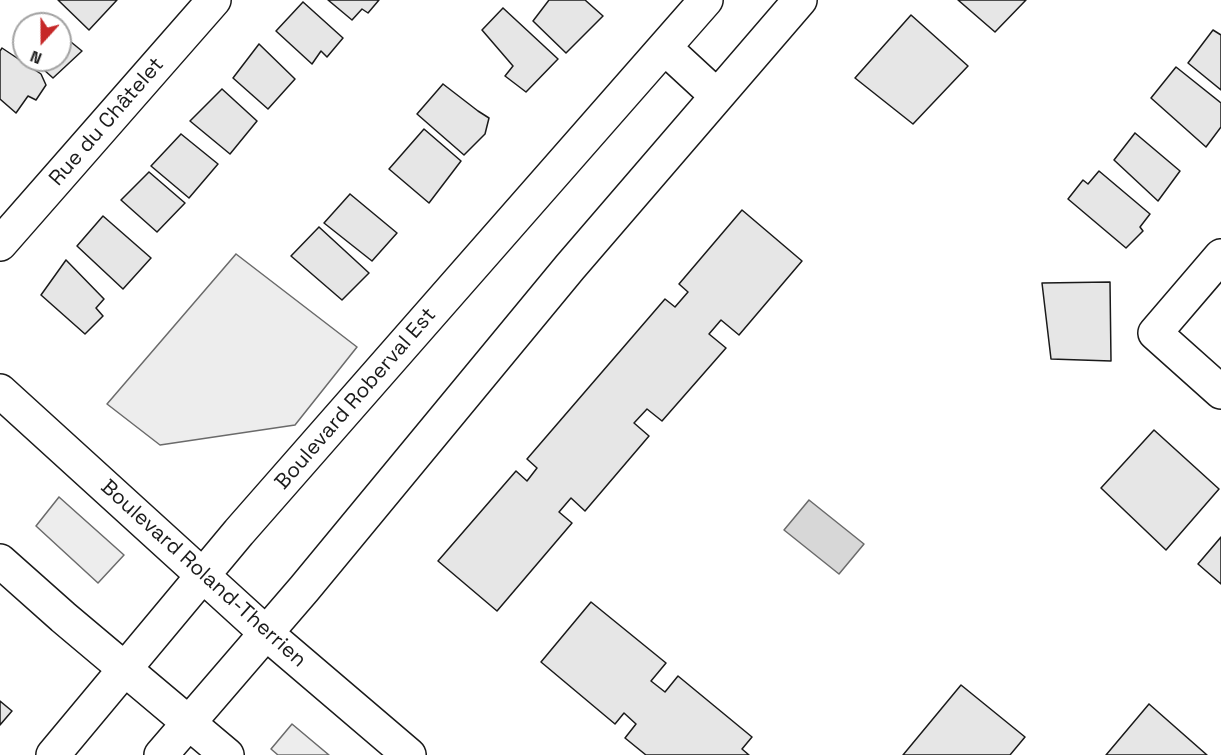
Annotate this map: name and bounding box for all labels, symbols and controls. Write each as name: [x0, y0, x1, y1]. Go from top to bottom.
north arrow: [12, 12, 72, 72]
text: N: [27, 46, 45, 69]
street label: Rue du Châtelet: [44, 53, 170, 191]
street label: Boulevard Roberval Est: [270, 303, 442, 495]
street label: Boulevard Roland-Therrien: [95, 475, 311, 673]

